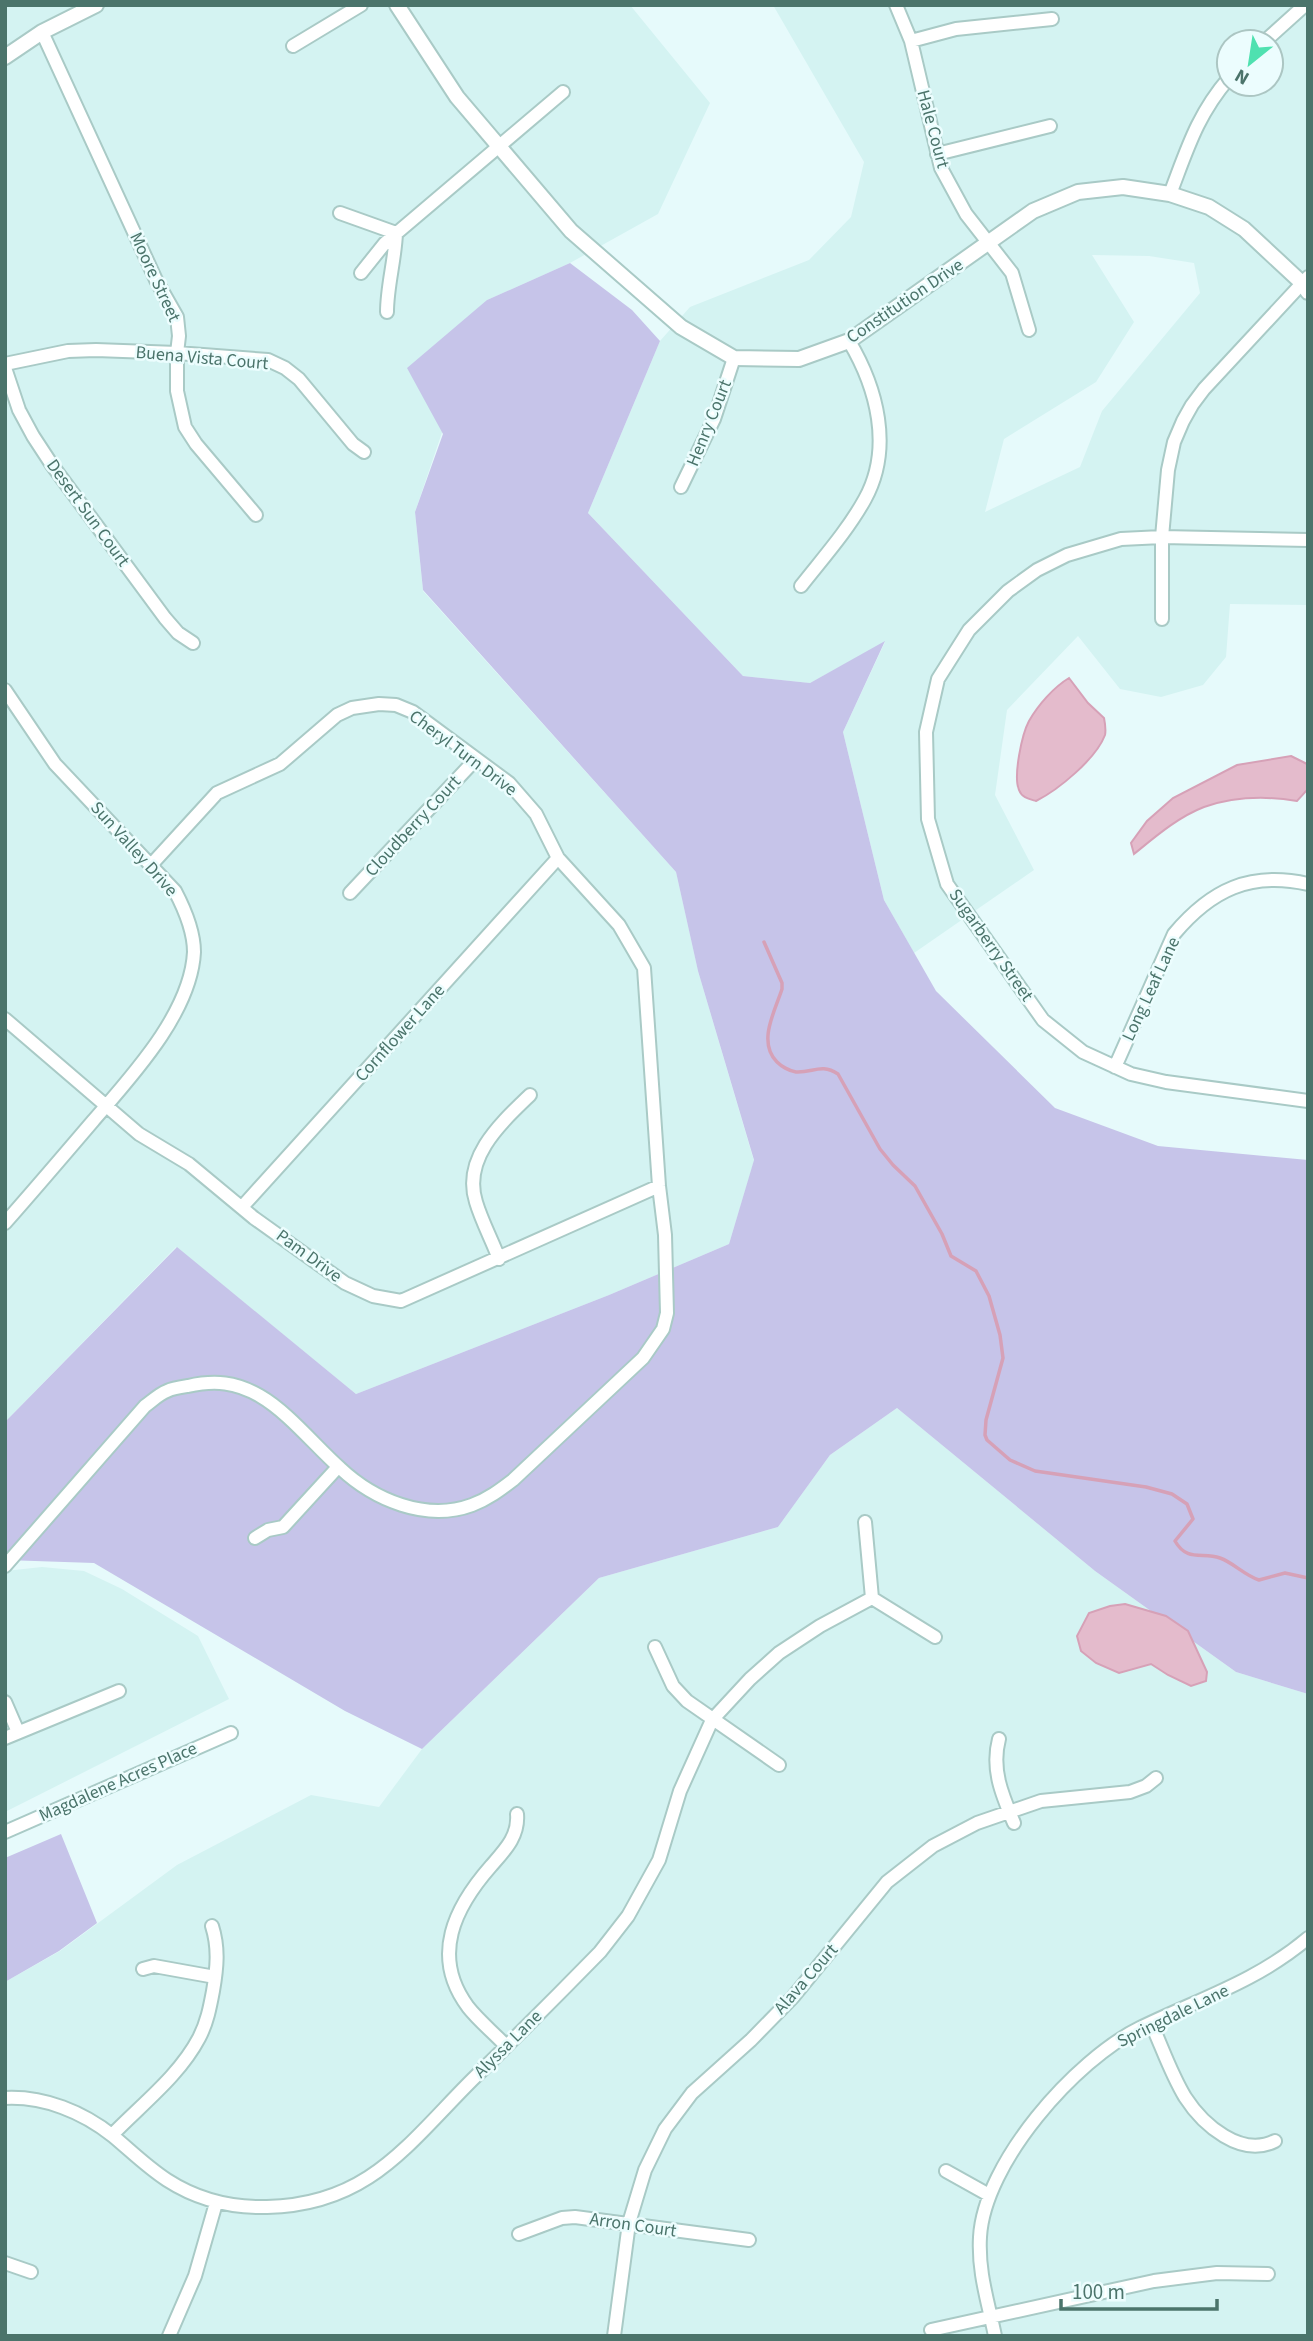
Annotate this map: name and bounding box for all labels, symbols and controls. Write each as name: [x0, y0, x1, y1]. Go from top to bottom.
north arrow: [1215, 28, 1285, 98]
text: N: [1230, 62, 1254, 91]
street label: Hale Court: [911, 87, 955, 171]
street label: Moore Street: [123, 228, 187, 326]
street label: Constitution Drive: [842, 253, 968, 349]
street label: Buena Vista Court: [135, 340, 269, 376]
street label: Henry Court: [680, 376, 738, 470]
street label: Desert Sun Court: [40, 454, 136, 572]
street label: Cheryl Turn Drive: [404, 704, 522, 802]
street label: Cloudberry Court: [359, 770, 467, 882]
street label: Sun Valley Drive: [85, 796, 183, 902]
street label: Sugarberry Street: [943, 884, 1039, 1006]
street label: Long Leaf Lane: [1116, 933, 1186, 1045]
street label: Cornflower Lane: [349, 979, 451, 1087]
street label: Pam Drive: [271, 1224, 347, 1288]
street label: Magdalene Acres Place: [35, 1736, 201, 1828]
street label: Alava Court: [768, 1938, 844, 2020]
street label: Springdale Lane: [1113, 1978, 1233, 2054]
street label: Alyssa Lane: [468, 2004, 548, 2084]
street label: Arron Court: [588, 2207, 678, 2243]
scale bar: [1061, 2268, 1217, 2312]
text: 100 m: [1072, 2277, 1125, 2307]

